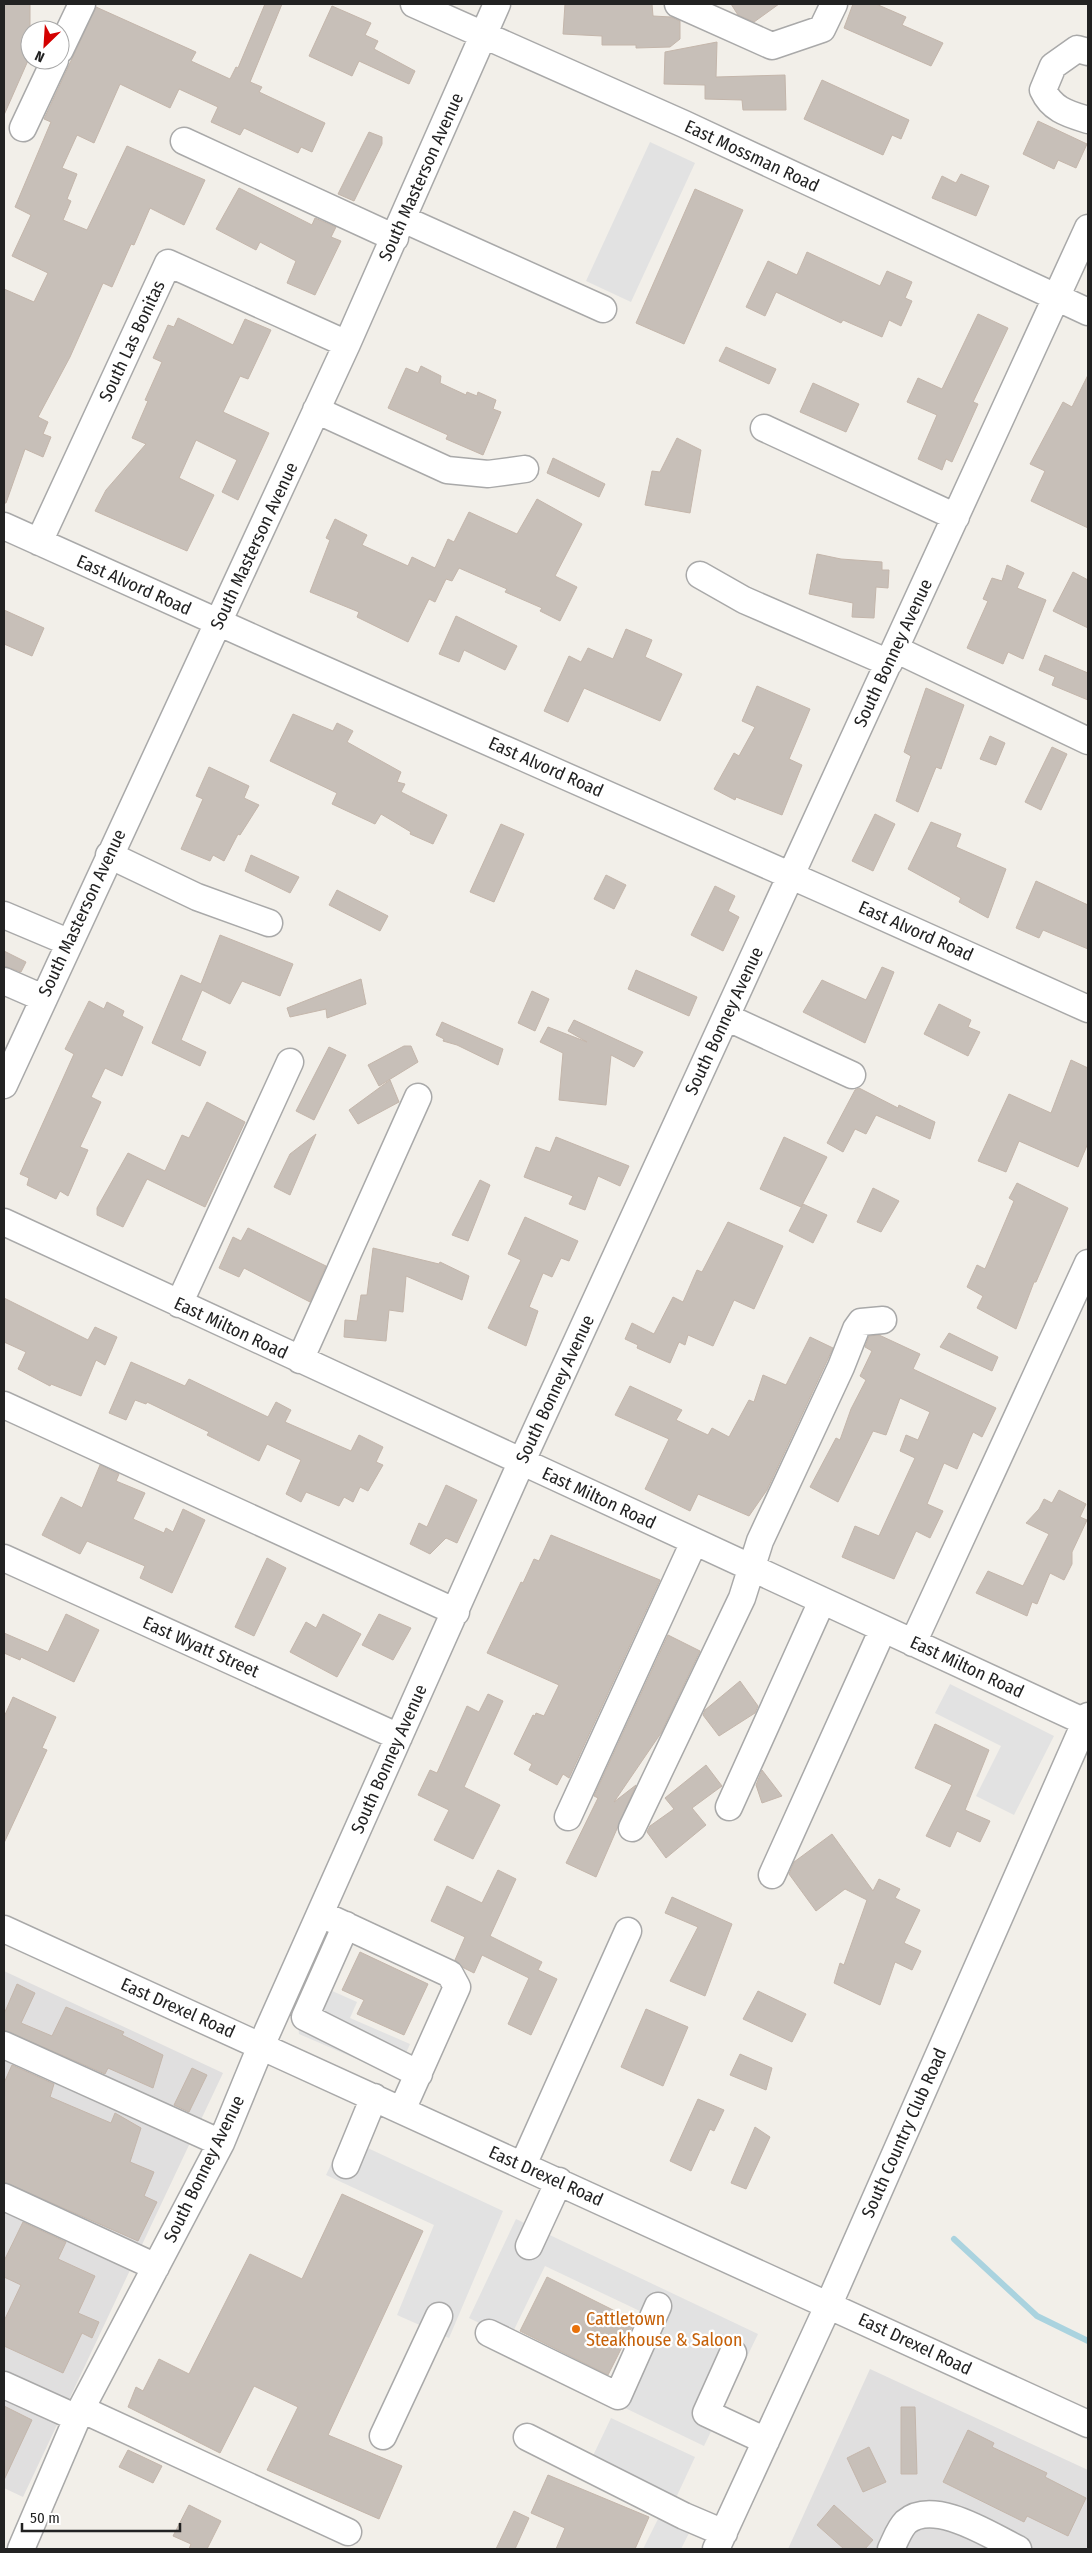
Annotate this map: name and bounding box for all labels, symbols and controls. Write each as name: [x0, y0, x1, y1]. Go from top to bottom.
north arrow: [20, 20, 70, 70]
text: N: [32, 47, 47, 66]
street label: South Masterson Avenue: [374, 89, 468, 265]
street label: East Mossman Road: [681, 115, 823, 197]
street label: South Las Bonitas: [94, 277, 170, 405]
street label: South Masterson Avenue: [206, 459, 302, 633]
street label: East Alvord Road: [73, 550, 195, 620]
street label: South Bonney Avenue: [849, 575, 937, 731]
street label: East Alvord Road: [485, 732, 607, 802]
street label: South Masterson Avenue: [34, 826, 130, 1000]
street label: East Alvord Road: [855, 896, 977, 966]
street label: South Bonney Avenue: [680, 943, 768, 1099]
street label: East Milton Road: [171, 1292, 291, 1364]
street label: South Bonney Avenue: [511, 1311, 599, 1467]
street label: East Milton Road: [539, 1462, 659, 1534]
street label: East Wyatt Street: [139, 1612, 263, 1683]
street label: East Milton Road: [907, 1631, 1027, 1703]
street label: South Bonney Avenue: [346, 1681, 432, 1837]
street label: East Drexel Road: [118, 1973, 238, 2043]
street label: South Country Club Road: [857, 2045, 951, 2221]
street label: South Bonney Avenue: [159, 2092, 249, 2246]
street label: East Drexel Road: [486, 2141, 606, 2211]
place label: Cattletown Steakhouse & Saloon: [586, 2308, 743, 2351]
street label: East Drexel Road: [855, 2308, 975, 2380]
marker: Cattletown Steakhouse & Saloon: [570, 2323, 582, 2335]
scale bar: [22, 2500, 180, 2532]
text: 50 m: [30, 2509, 60, 2527]

